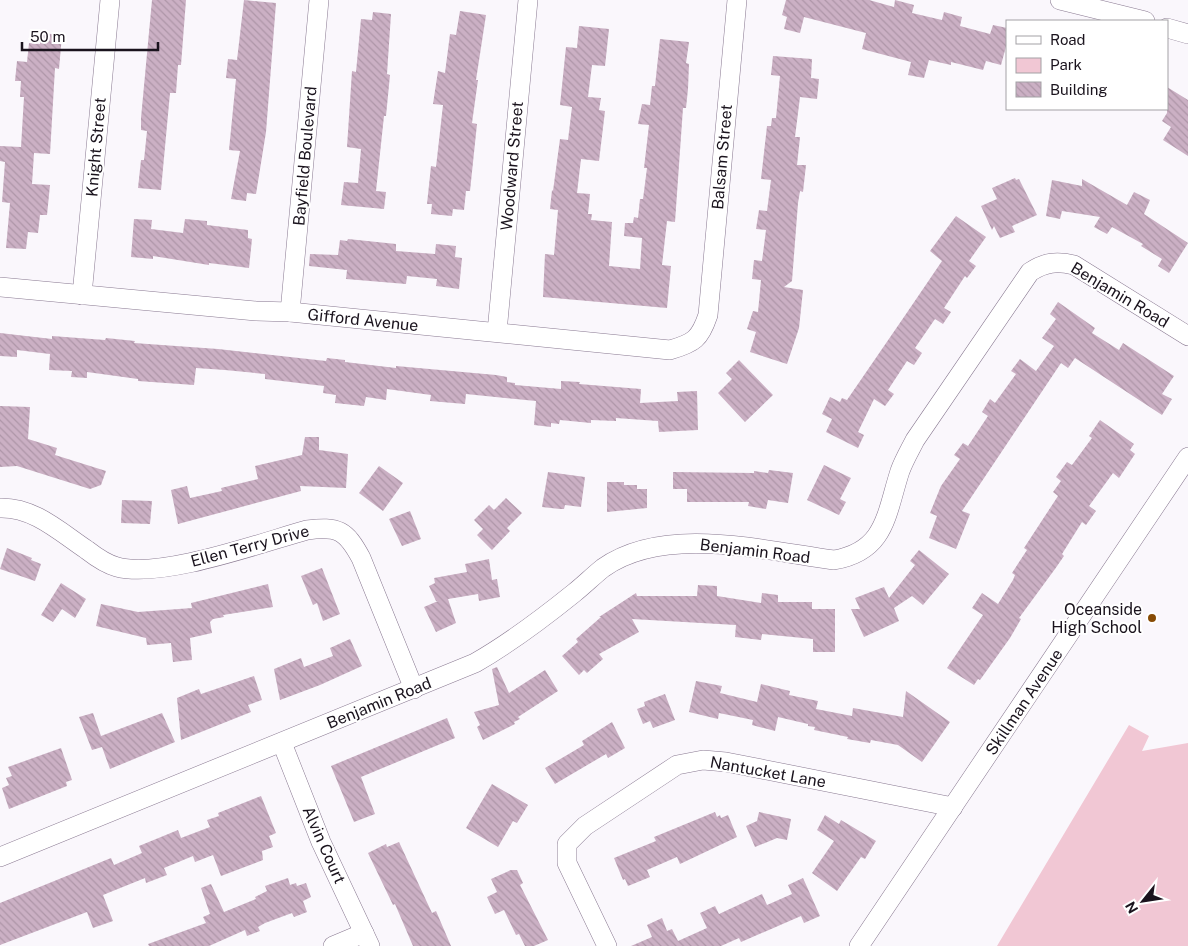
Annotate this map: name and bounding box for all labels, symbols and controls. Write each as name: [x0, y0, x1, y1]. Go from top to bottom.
scale bar: [22, 20, 159, 52]
legend: [1006, 20, 1168, 110]
text: 50 m: [30, 28, 65, 45]
text: Road: [1050, 31, 1086, 48]
text: Park: [1050, 56, 1082, 73]
text: Building: [1050, 81, 1108, 98]
street label: Bayfield Boulevard: [289, 85, 321, 227]
street label: Knight Street: [82, 96, 110, 198]
street label: Woodward Street: [497, 101, 527, 231]
street label: Balsam Street: [708, 104, 736, 210]
street label: Benjamin Road: [1068, 258, 1172, 332]
street label: Gifford Avenue: [307, 305, 419, 335]
street label: Ellen Terry Drive: [189, 521, 311, 571]
street label: Benjamin Road: [699, 535, 811, 567]
place label: Oceanside High School: [1051, 600, 1142, 637]
marker: Oceanside High School: [1146, 612, 1158, 624]
street label: Skillman Avenue: [981, 645, 1067, 759]
street label: Benjamin Road: [324, 673, 434, 733]
street label: Nantucket Lane: [709, 752, 827, 792]
street label: Alvin Court: [298, 803, 350, 887]
north arrow: [1118, 876, 1168, 926]
text: N: [1122, 899, 1141, 916]

